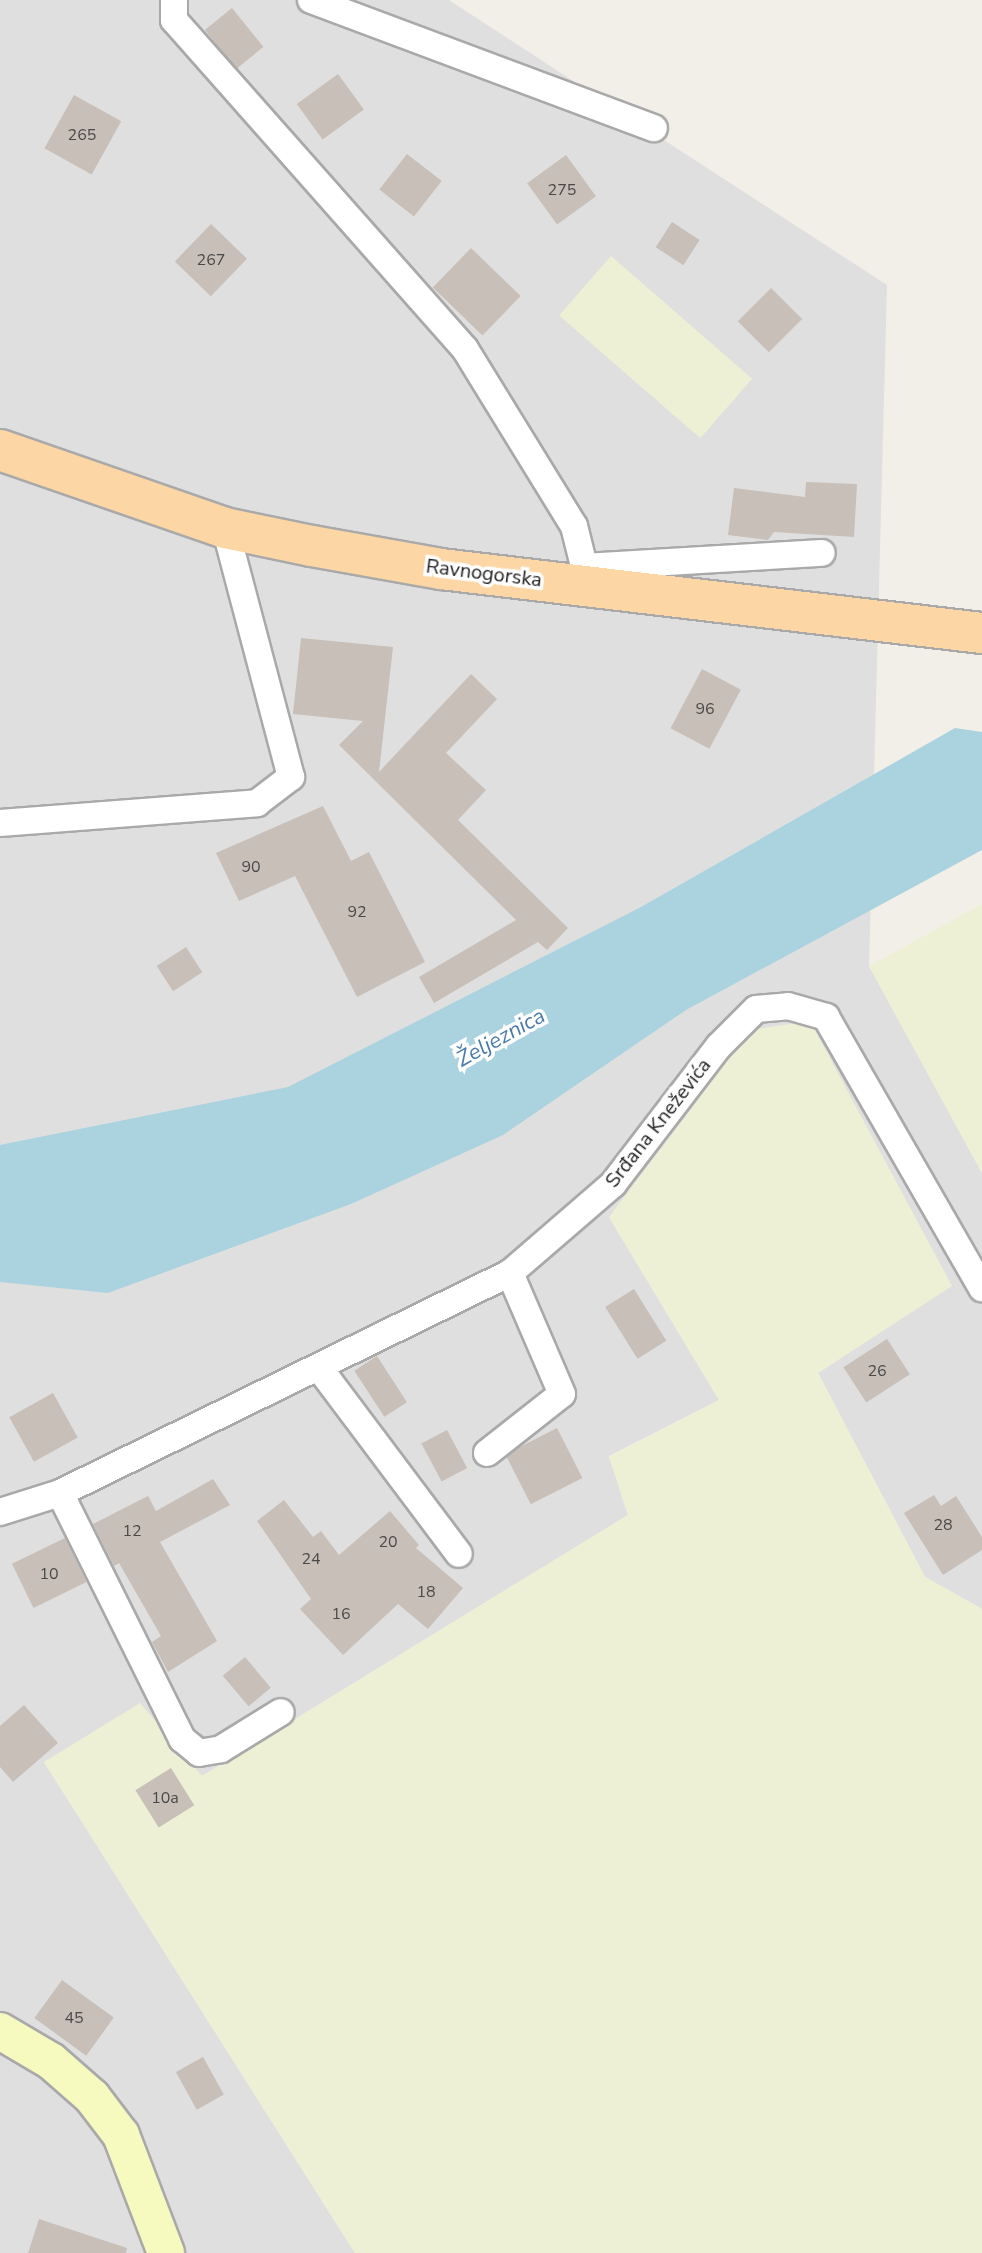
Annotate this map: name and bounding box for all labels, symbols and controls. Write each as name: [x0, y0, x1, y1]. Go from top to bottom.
house number: 265: [68, 125, 96, 145]
house number: 275: [548, 180, 576, 200]
house number: 267: [197, 250, 225, 270]
street label: Ravnogorska: [425, 554, 543, 592]
house number: 96: [695, 699, 715, 719]
house number: 90: [241, 857, 261, 877]
house number: 92: [347, 902, 367, 922]
water label: Željeznica: [452, 1003, 550, 1073]
street label: Srđana Kneževića: [600, 1054, 716, 1192]
house number: 26: [867, 1361, 887, 1381]
house number: 28: [933, 1515, 953, 1535]
house number: 12: [122, 1521, 142, 1541]
house number: 20: [378, 1532, 398, 1552]
house number: 24: [301, 1549, 321, 1569]
house number: 10: [39, 1564, 59, 1584]
house number: 18: [416, 1582, 436, 1602]
house number: 16: [331, 1604, 351, 1624]
house number: 10a: [151, 1788, 179, 1808]
house number: 45: [64, 2008, 84, 2028]

